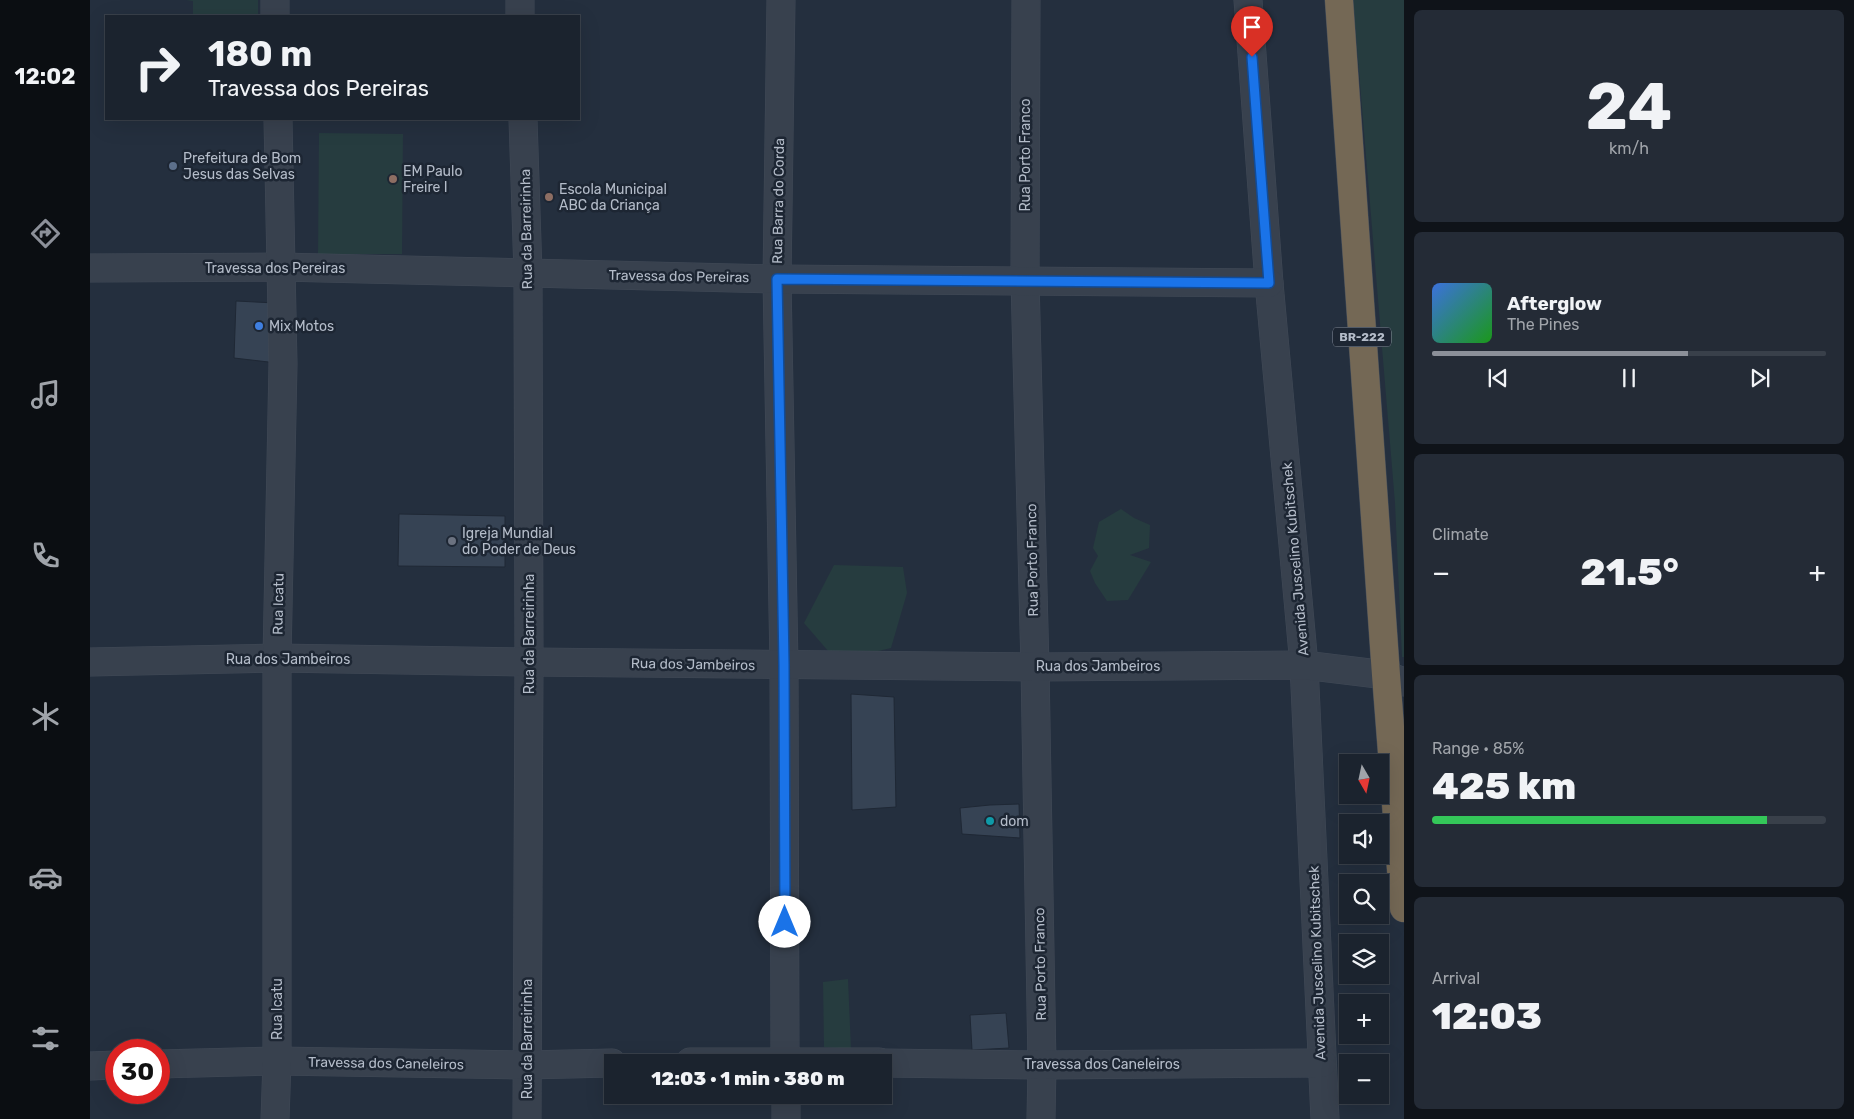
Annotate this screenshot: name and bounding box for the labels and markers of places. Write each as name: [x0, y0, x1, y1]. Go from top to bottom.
pin: [1231, 6, 1273, 57]
place label: Prefeitura de Bom Jesus das Selvas: [183, 150, 301, 183]
marker: Prefeitura de Bom Jesus das Selvas: [167, 160, 179, 172]
place label: EM Paulo Freire I: [403, 163, 462, 196]
marker: EM Paulo Freire I: [387, 173, 399, 185]
place label: Escola Municipal ABC da Criança: [559, 181, 667, 214]
marker: Escola Municipal ABC da Criança: [543, 191, 555, 203]
place label: Mix Motos: [269, 318, 334, 335]
marker: Mix Motos: [253, 320, 265, 332]
place label: Igreja Mundial do Poder de Deus: [462, 525, 576, 558]
marker: Igreja Mundial do Poder de Deus: [446, 535, 458, 547]
place label: dom: [1000, 813, 1029, 830]
marker: dom: [984, 815, 996, 827]

